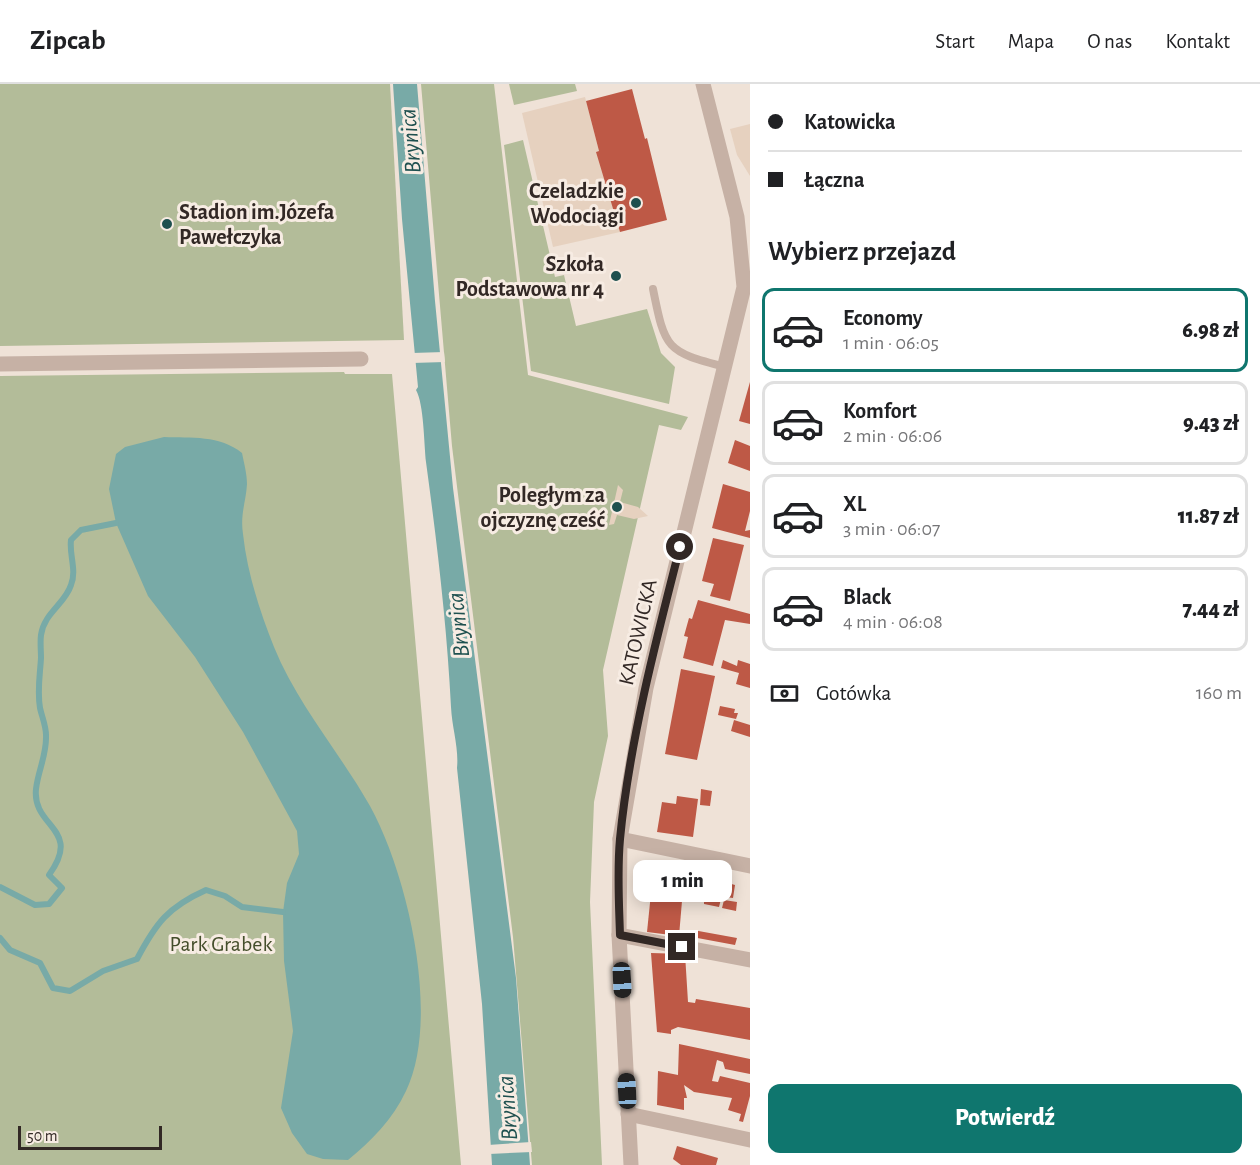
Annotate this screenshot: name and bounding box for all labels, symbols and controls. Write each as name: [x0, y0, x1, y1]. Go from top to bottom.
text: Zipcab: [30, 27, 106, 55]
text: Start: [935, 31, 975, 52]
text: Mapa: [1008, 31, 1054, 52]
text: O nas: [1087, 31, 1132, 52]
text: Kontakt: [1165, 31, 1230, 52]
water label: Brynica: [396, 107, 426, 174]
text: Katowicka: [804, 111, 896, 133]
text: Łączna: [804, 169, 864, 191]
place label: Czeladzkie Wodociągi: [529, 180, 624, 227]
marker: Czeladzkie Wodociągi: [629, 196, 643, 210]
place label: Stadion im.Józefa Pawełczyka: [179, 201, 335, 249]
marker: Stadion im.Józefa Pawełczyka: [160, 217, 174, 231]
text: Wybierz przejazd: [768, 238, 956, 265]
place label: Szkoła Podstawowa nr 4: [456, 253, 604, 300]
marker: Szkoła Podstawowa nr 4: [609, 269, 623, 283]
icon: car: [771, 303, 825, 357]
text: Economy: [843, 307, 923, 329]
text: 6.98 zł: [1182, 319, 1239, 341]
text: 1 min · 06:05: [843, 333, 939, 353]
icon: car: [771, 396, 825, 450]
text: Komfort: [843, 400, 917, 422]
text: 9.43 zł: [1183, 412, 1239, 434]
text: 2 min · 06:06: [843, 426, 942, 446]
place label: Poległym za ojczyznę cześć: [481, 484, 606, 532]
icon: car: [771, 489, 825, 543]
text: XL: [843, 493, 866, 515]
marker: Poległym za ojczyznę cześć: [610, 500, 624, 514]
text: 11.87 zł: [1178, 505, 1239, 527]
text: 3 min · 06:07: [843, 519, 940, 539]
route start: [666, 533, 693, 560]
street label: KATOWICKA: [615, 577, 661, 687]
icon: car: [771, 582, 825, 636]
text: Black: [843, 586, 891, 608]
water label: Brynica: [444, 591, 474, 659]
text: 7.44 zł: [1182, 598, 1239, 620]
text: 4 min · 06:08: [843, 612, 943, 632]
icon: cash: [768, 677, 801, 710]
text: Gotówka: [816, 682, 891, 704]
text: 160 m: [1196, 683, 1242, 703]
callout: 1 min: [632, 860, 732, 902]
text: 1 min: [661, 871, 704, 891]
park label: Park Grabek: [170, 933, 272, 955]
route end: [668, 933, 695, 960]
car: [612, 962, 632, 998]
car: [617, 1073, 637, 1109]
water label: Brynica: [494, 1075, 522, 1141]
button: Potwierdź: [768, 1084, 1242, 1153]
scale bar: [18, 1123, 162, 1150]
text: 50 m: [27, 1128, 58, 1144]

